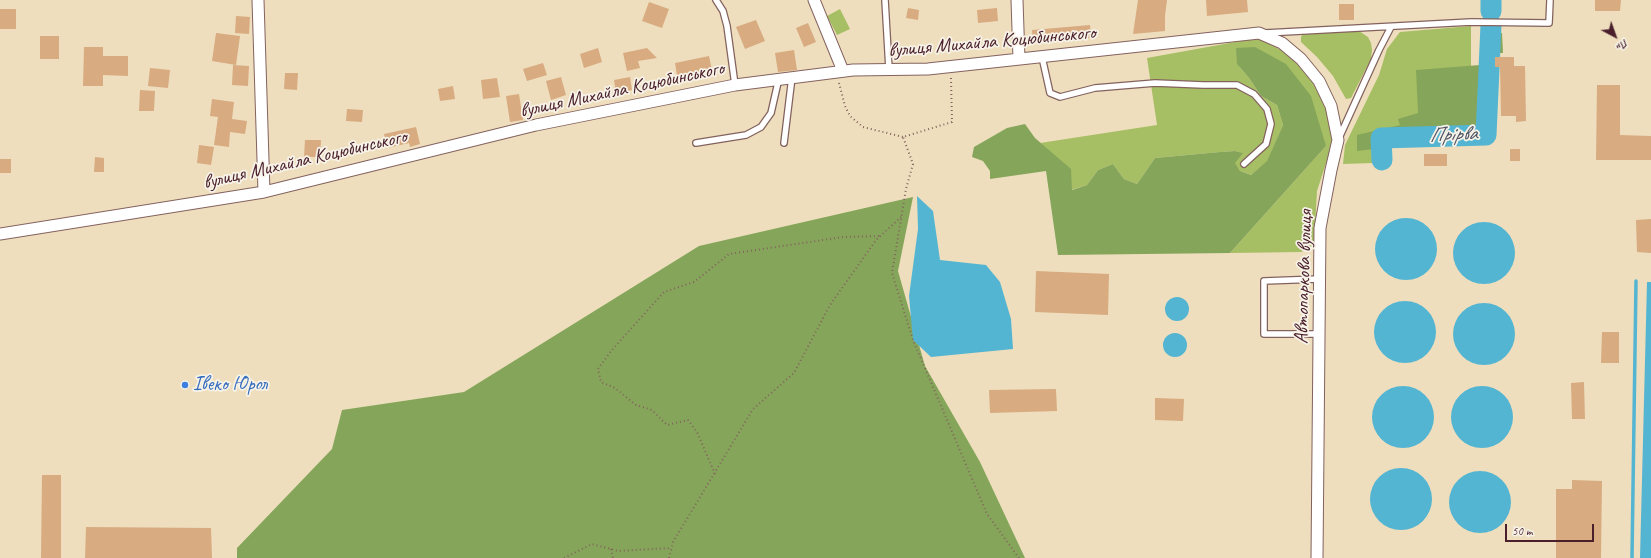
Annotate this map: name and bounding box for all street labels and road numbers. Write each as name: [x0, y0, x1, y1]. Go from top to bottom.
street label: вулиця Михайла Коцюбинського: [887, 21, 1097, 63]
street label: вулиця Михайла Коцюбинського: [518, 57, 726, 123]
street label: вулиця Михайла Коцюбинського: [201, 125, 409, 195]
street label: Автопаркова вулиця: [1290, 210, 1318, 344]

